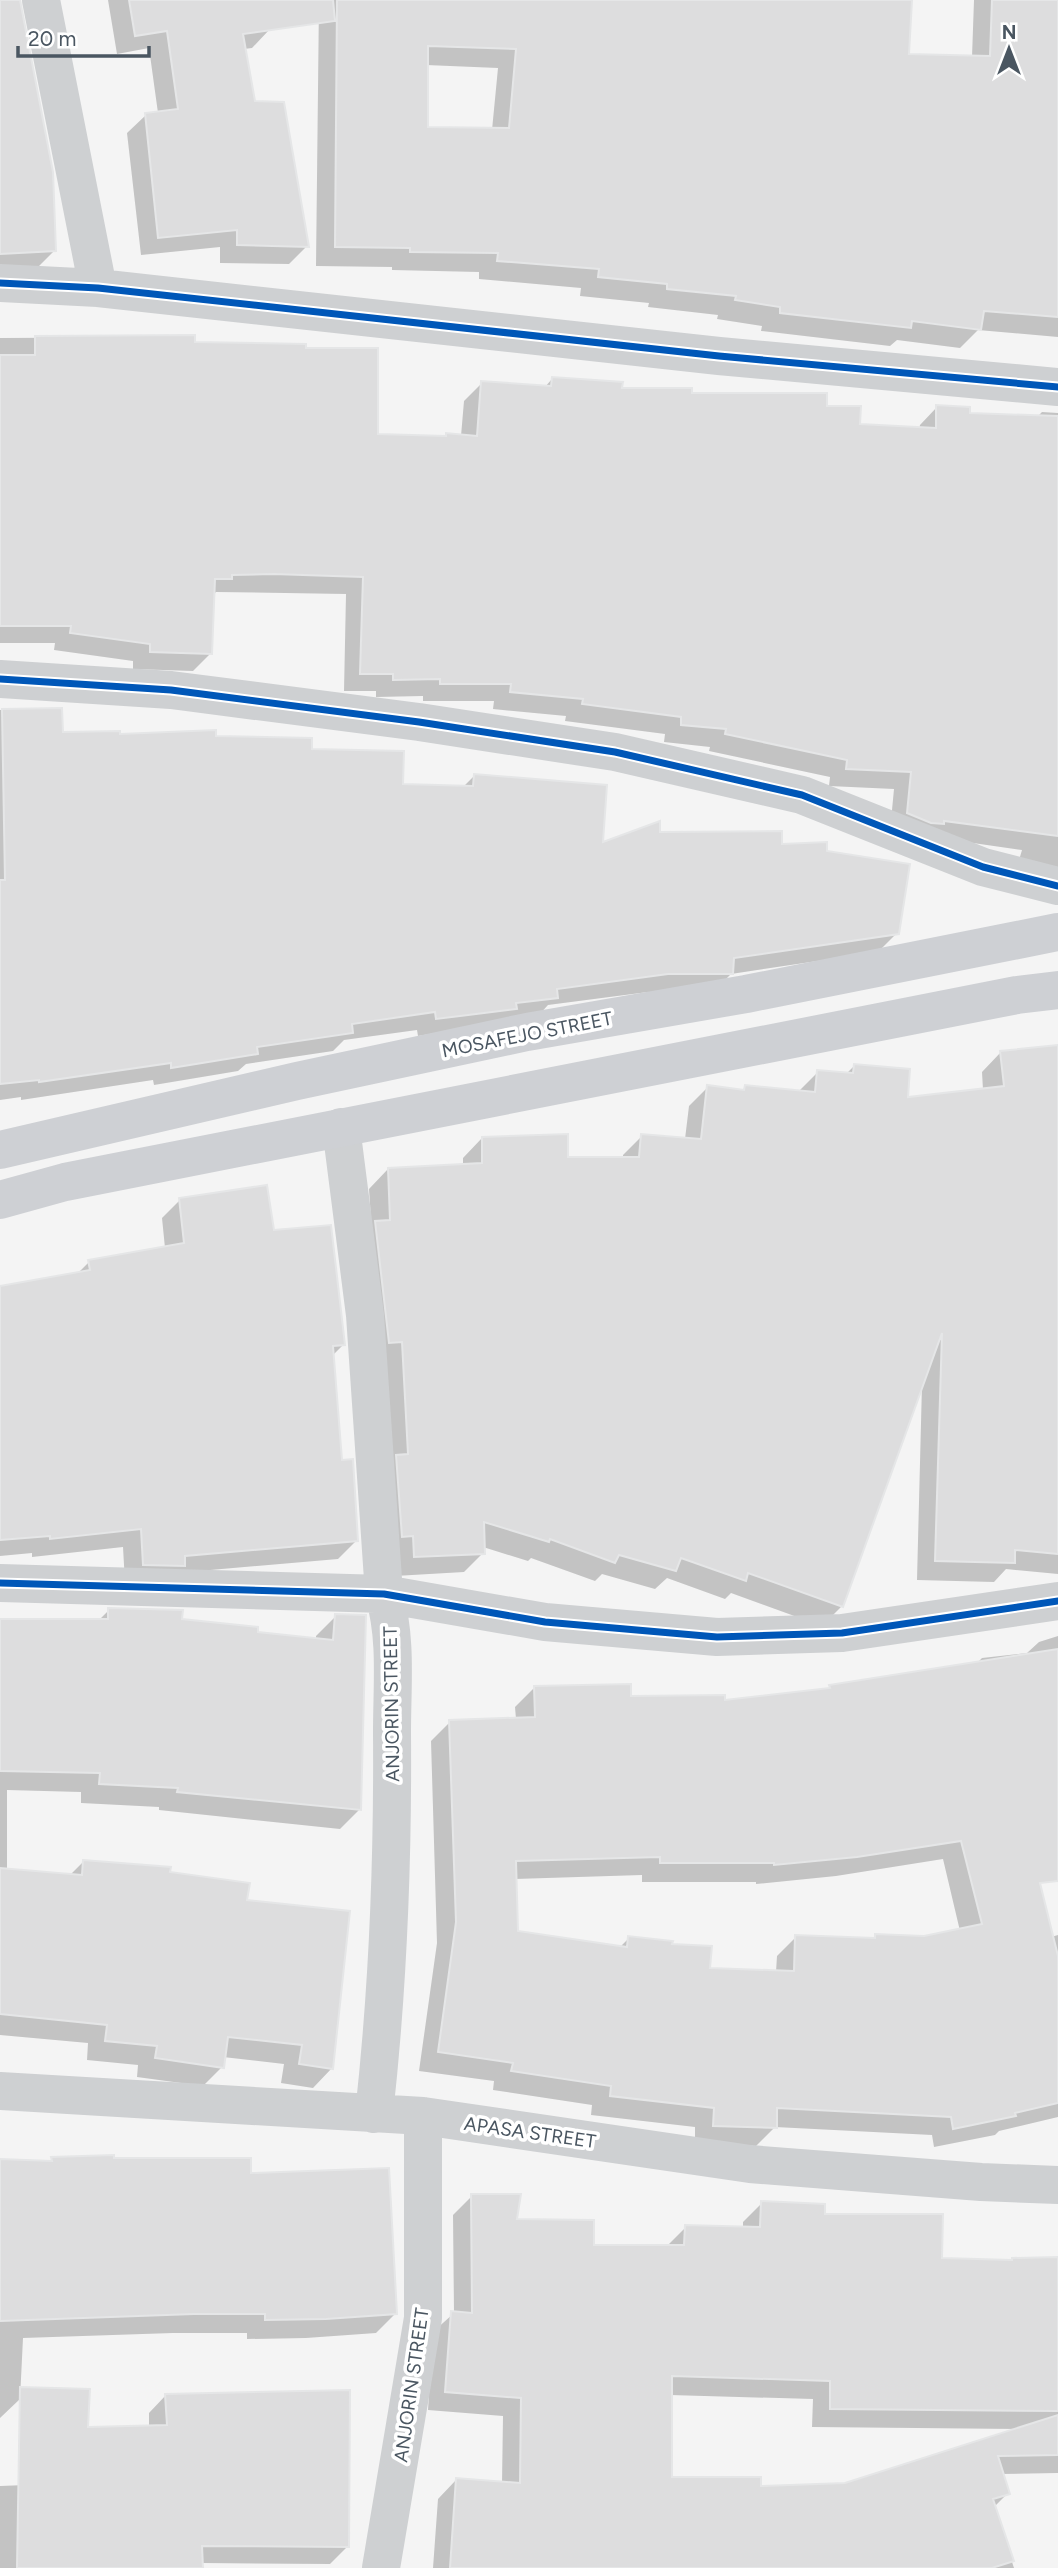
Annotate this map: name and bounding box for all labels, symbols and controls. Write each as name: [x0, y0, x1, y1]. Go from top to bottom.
scale bar: [18, 14, 149, 58]
north arrow: [974, 14, 1044, 84]
text: N: [1002, 21, 1016, 44]
text: 20 m: [28, 26, 76, 51]
street label: MOSAFEJO STREET: [440, 1007, 615, 1062]
street label: ANJORIN STREET: [379, 1626, 404, 1782]
street label: APASA STREET: [462, 2112, 598, 2153]
street label: ANJORIN STREET: [389, 2306, 434, 2464]

